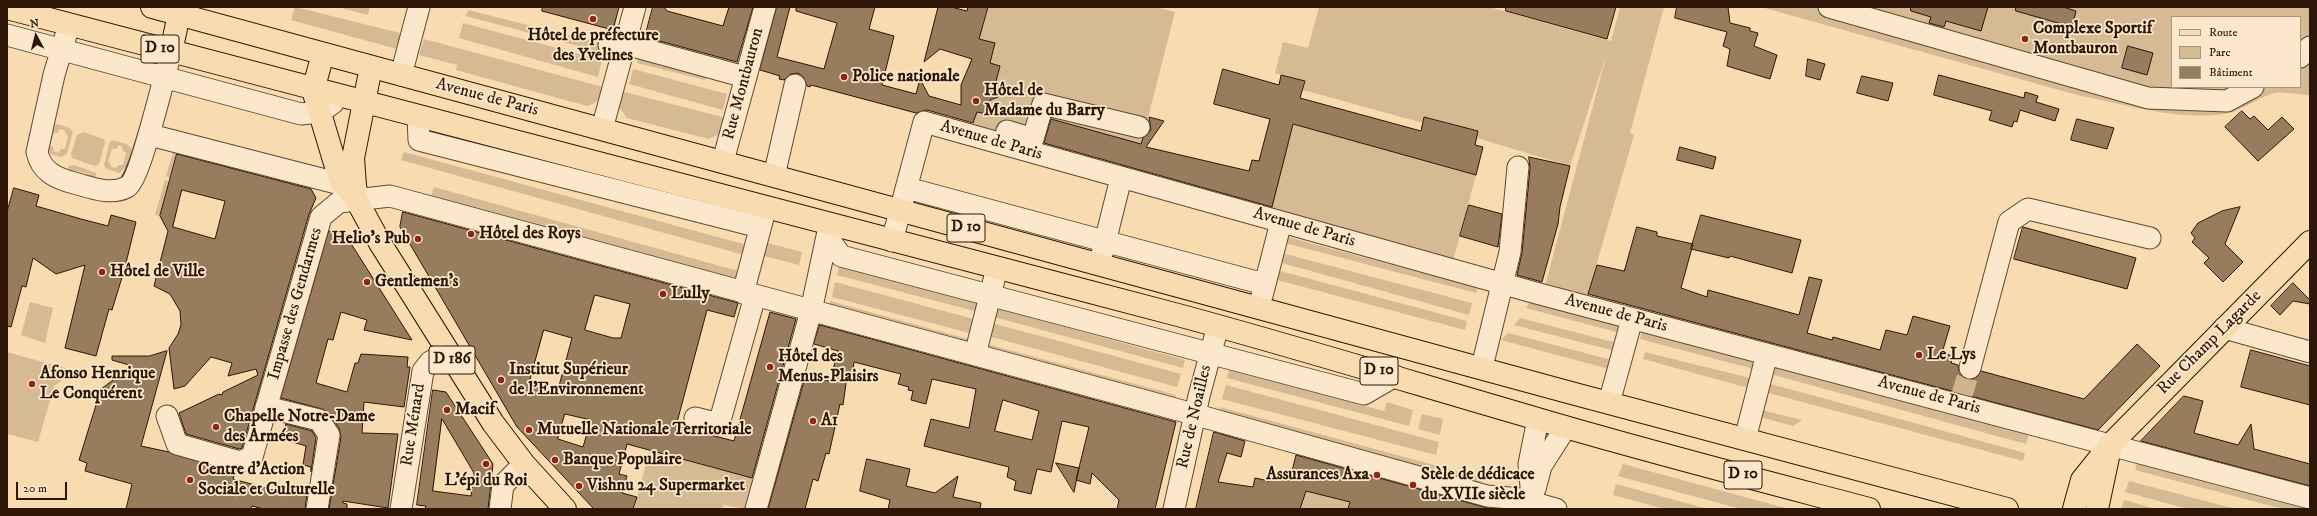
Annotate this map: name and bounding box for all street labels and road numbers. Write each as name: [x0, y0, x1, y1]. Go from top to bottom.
street label: Rue Montbauron: [719, 26, 769, 142]
road number: D 10: [141, 35, 179, 63]
street label: Avenue de Paris: [434, 75, 540, 121]
street label: Avenue de Paris: [938, 117, 1044, 165]
street label: Avenue de Paris: [1251, 204, 1357, 252]
road number: D 10: [947, 214, 985, 242]
street label: Impasse des Gendarmes: [264, 225, 328, 383]
street label: Rue Champ Lagarde: [2154, 287, 2266, 399]
street label: Avenue de Paris: [1563, 291, 1669, 337]
road number: D 186: [429, 346, 475, 374]
road number: D 10: [1360, 357, 1398, 385]
street label: Rue de Noailles: [1173, 363, 1217, 471]
street label: Avenue de Paris: [1876, 373, 1982, 419]
street label: Rue Ménard: [397, 382, 431, 468]
road number: D 10: [1724, 461, 1762, 489]

